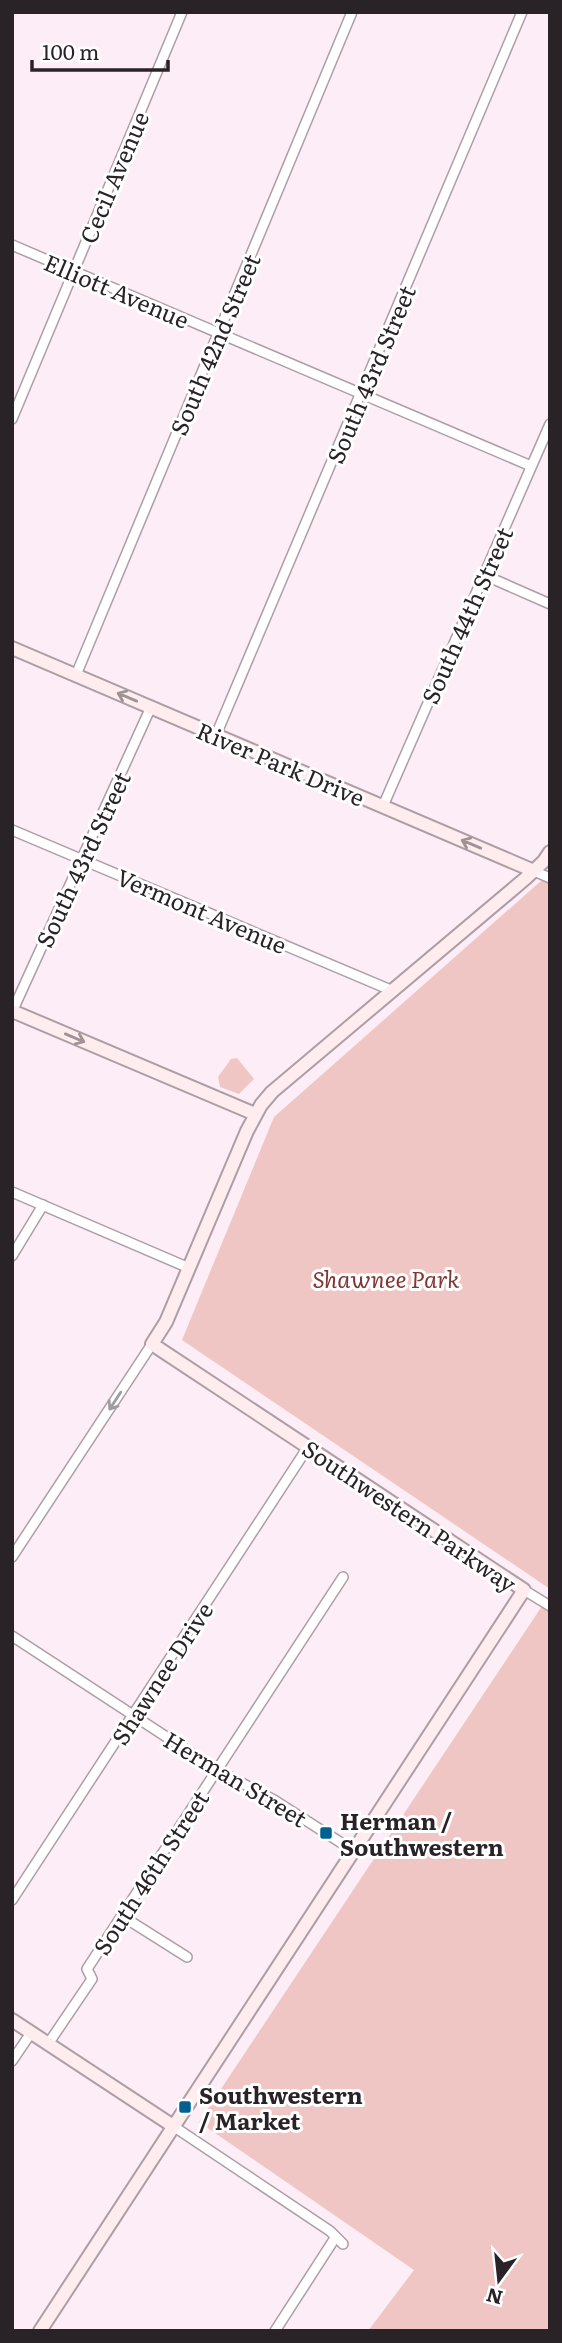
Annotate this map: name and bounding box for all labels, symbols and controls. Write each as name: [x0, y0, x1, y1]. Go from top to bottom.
scale bar: [32, 28, 168, 72]
text: 100 m: [42, 35, 99, 66]
street label: Cecil Avenue: [70, 106, 156, 248]
street label: Elliott Avenue: [39, 244, 195, 336]
street label: South 42nd Street: [160, 247, 268, 440]
street label: South 43rd Street: [317, 279, 423, 468]
street label: South 44th Street: [412, 520, 521, 709]
one-way arrow: [116, 690, 138, 703]
street label: River Park Drive: [192, 712, 370, 814]
street label: South 43rd Street: [26, 765, 138, 952]
one-way arrow: [461, 836, 482, 849]
street label: Vermont Avenue: [112, 859, 292, 961]
one-way arrow: [64, 1032, 85, 1045]
park label: Shawnee Park: [312, 1261, 460, 1295]
one-way arrow: [107, 1391, 122, 1410]
street label: Southwestern Parkway: [296, 1431, 524, 1600]
street label: Shawnee Drive: [102, 1595, 220, 1751]
street label: Herman Street: [158, 1722, 315, 1835]
street label: South 46th Street: [84, 1782, 216, 1961]
place label: Herman / Southwestern: [340, 1803, 504, 1863]
marker: Herman / Southwestern: [318, 1825, 334, 1841]
place label: Southwestern / Market: [199, 2077, 363, 2137]
marker: Southwestern / Market: [177, 2099, 193, 2115]
north arrow: [464, 2245, 534, 2315]
text: N: [483, 2282, 506, 2313]

